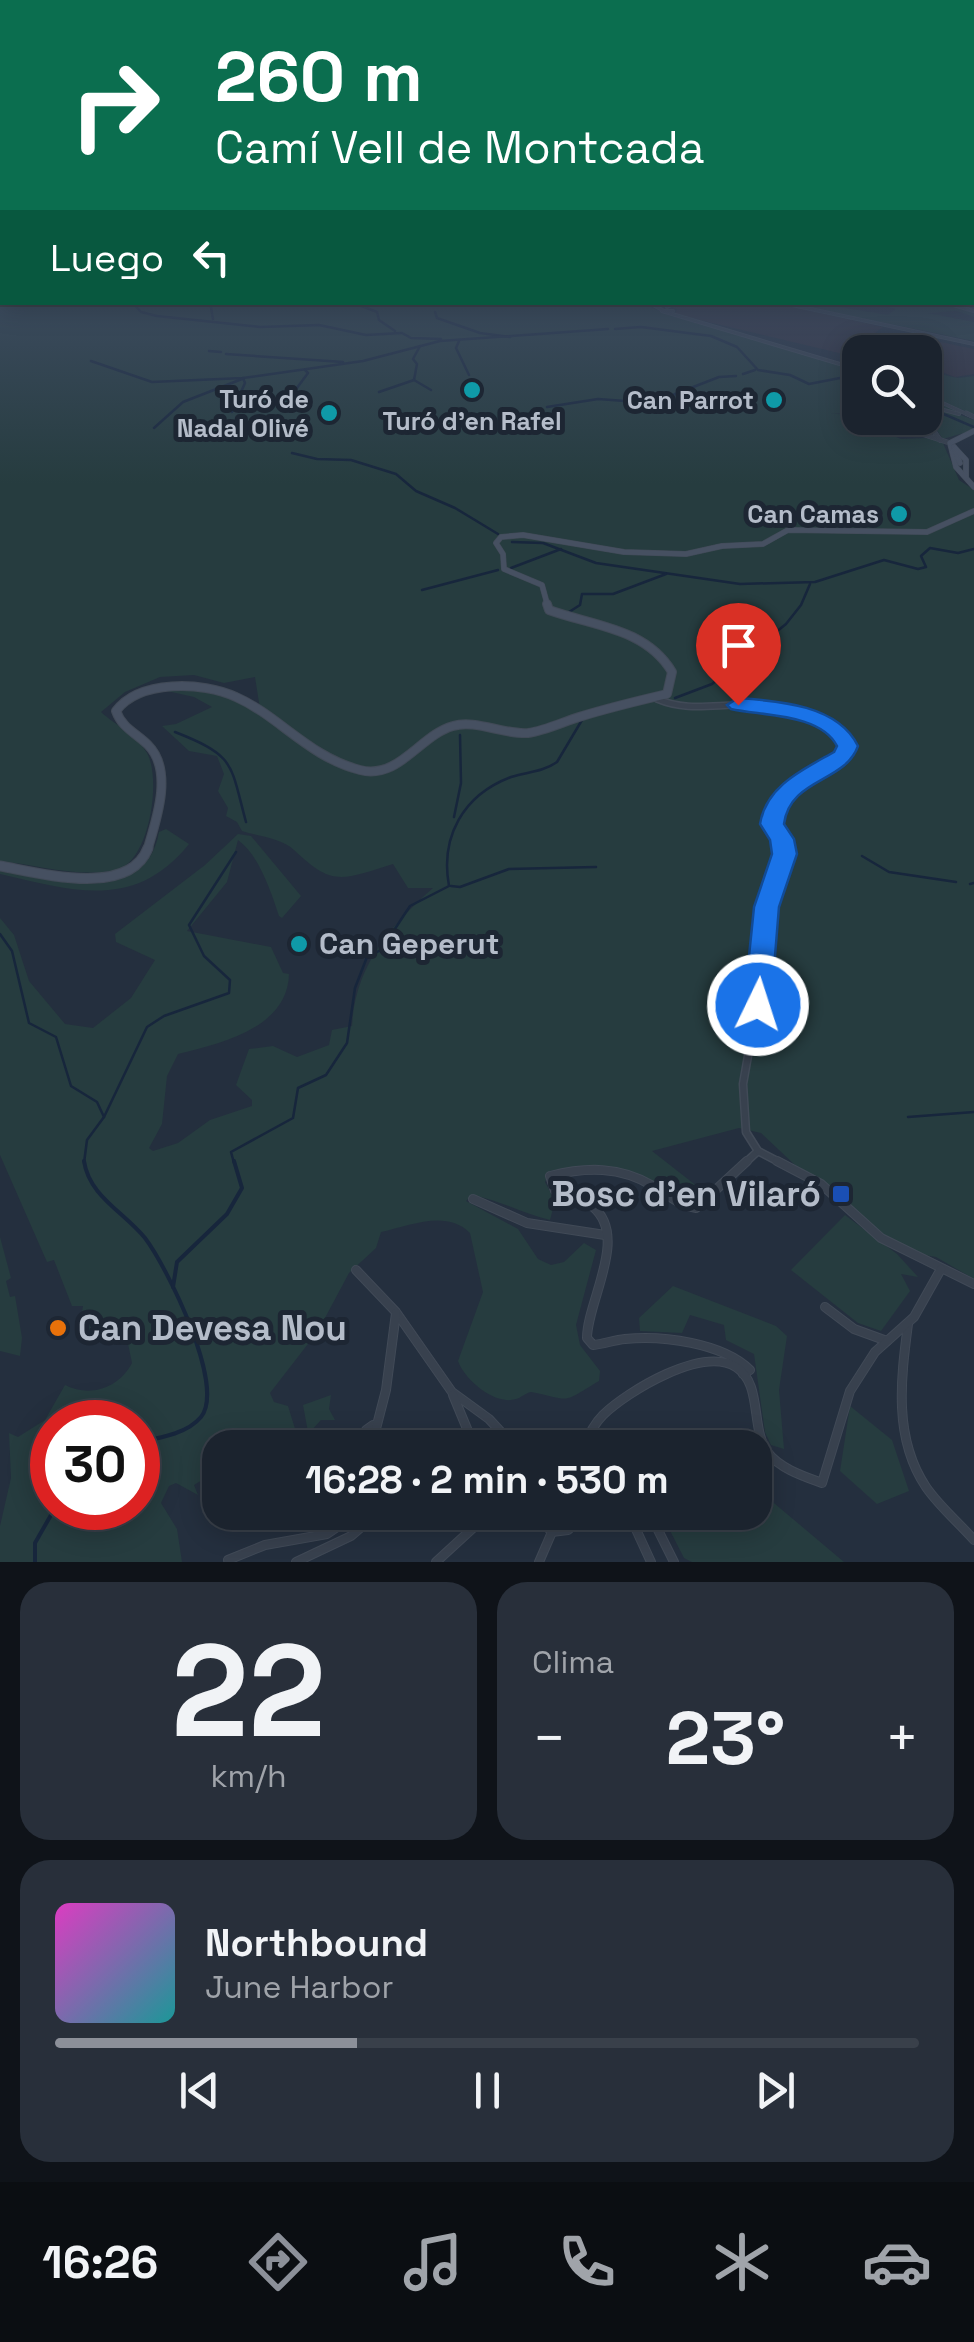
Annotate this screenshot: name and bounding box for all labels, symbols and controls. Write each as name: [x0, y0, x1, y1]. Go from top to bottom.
text: 260 m: [215, 32, 423, 121]
icon: right: [50, 40, 180, 170]
text: Camí Vell de Montcada: [215, 119, 705, 176]
icon: left: [184, 230, 239, 285]
text: Luego: [50, 234, 164, 282]
map controls: [842, 335, 942, 435]
button: search: [842, 335, 942, 435]
marker: Turó d'en Rafel: [461, 379, 483, 401]
place label: Turó de Nadal Olivé: [177, 383, 309, 444]
place label: Can Parrot: [627, 384, 754, 416]
marker: Can Parrot: [763, 389, 785, 411]
marker: Turó de Nadal Olivé: [318, 402, 340, 424]
place label: Turó d'en Rafel: [382, 405, 562, 437]
place label: Can Camas: [747, 498, 879, 530]
marker: Can Camas: [888, 503, 910, 525]
pin: [696, 603, 781, 706]
icon: arrive: [711, 618, 766, 673]
place label: Can Geperut: [319, 924, 499, 963]
marker: Can Geperut: [288, 933, 310, 955]
position arrow: [706, 953, 810, 1057]
place label: Bosc d'en Vilaró: [551, 1172, 821, 1216]
marker: Bosc d'en Vilaró: [830, 1183, 852, 1205]
place label: Can Devesa Nou: [78, 1306, 347, 1350]
marker: Can Devesa Nou: [47, 1317, 69, 1339]
speed limit sign: 30: [30, 1400, 160, 1530]
text: 16:28 · 2 min · 530 m: [305, 1456, 669, 1504]
text: 22: [171, 1608, 326, 1774]
text: Clima: [532, 1642, 614, 1682]
text: 23°: [666, 1690, 785, 1786]
text: −: [532, 1703, 566, 1773]
text: +: [885, 1703, 919, 1773]
text: km/h: [210, 1756, 287, 1796]
text: Northbound: [205, 1919, 428, 1967]
text: June Harbor: [205, 1967, 393, 2007]
icon: previous: [172, 2063, 227, 2118]
icon: pause: [460, 2063, 515, 2118]
icon: next: [748, 2063, 803, 2118]
icon: directions: [243, 2227, 313, 2297]
icon: music: [398, 2227, 468, 2297]
icon: phone: [552, 2227, 622, 2297]
icon: climate: [707, 2227, 777, 2297]
icon: car: [862, 2227, 932, 2297]
text: 16:26: [42, 2234, 158, 2291]

